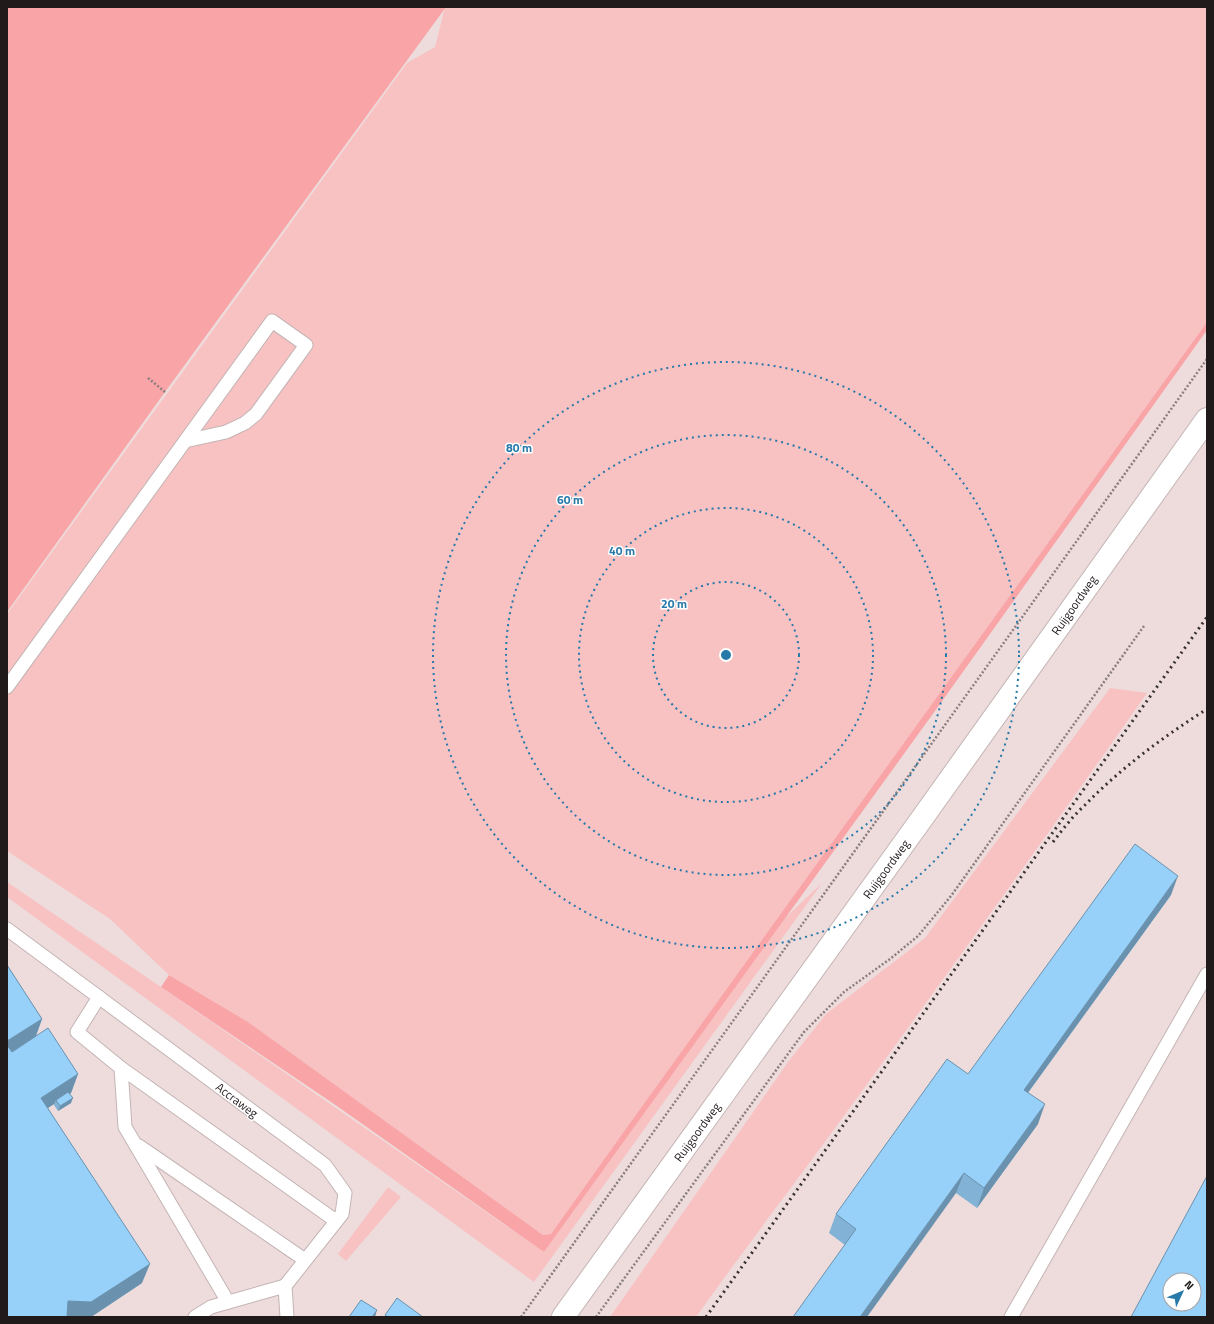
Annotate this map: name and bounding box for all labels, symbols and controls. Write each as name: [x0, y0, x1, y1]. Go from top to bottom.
text: 80 m: [506, 438, 532, 457]
text: 60 m: [557, 490, 583, 509]
text: 40 m: [609, 541, 635, 560]
street label: Ruijgoordweg: [1046, 571, 1102, 639]
text: 20 m: [661, 594, 687, 613]
centre of rings: [719, 648, 733, 662]
street label: Ruijgoordweg: [858, 835, 914, 903]
street label: Accraweg: [212, 1078, 262, 1122]
street label: Ruijgoordweg: [669, 1098, 725, 1166]
north arrow: [1162, 1272, 1202, 1312]
text: N: [1181, 1277, 1198, 1293]

